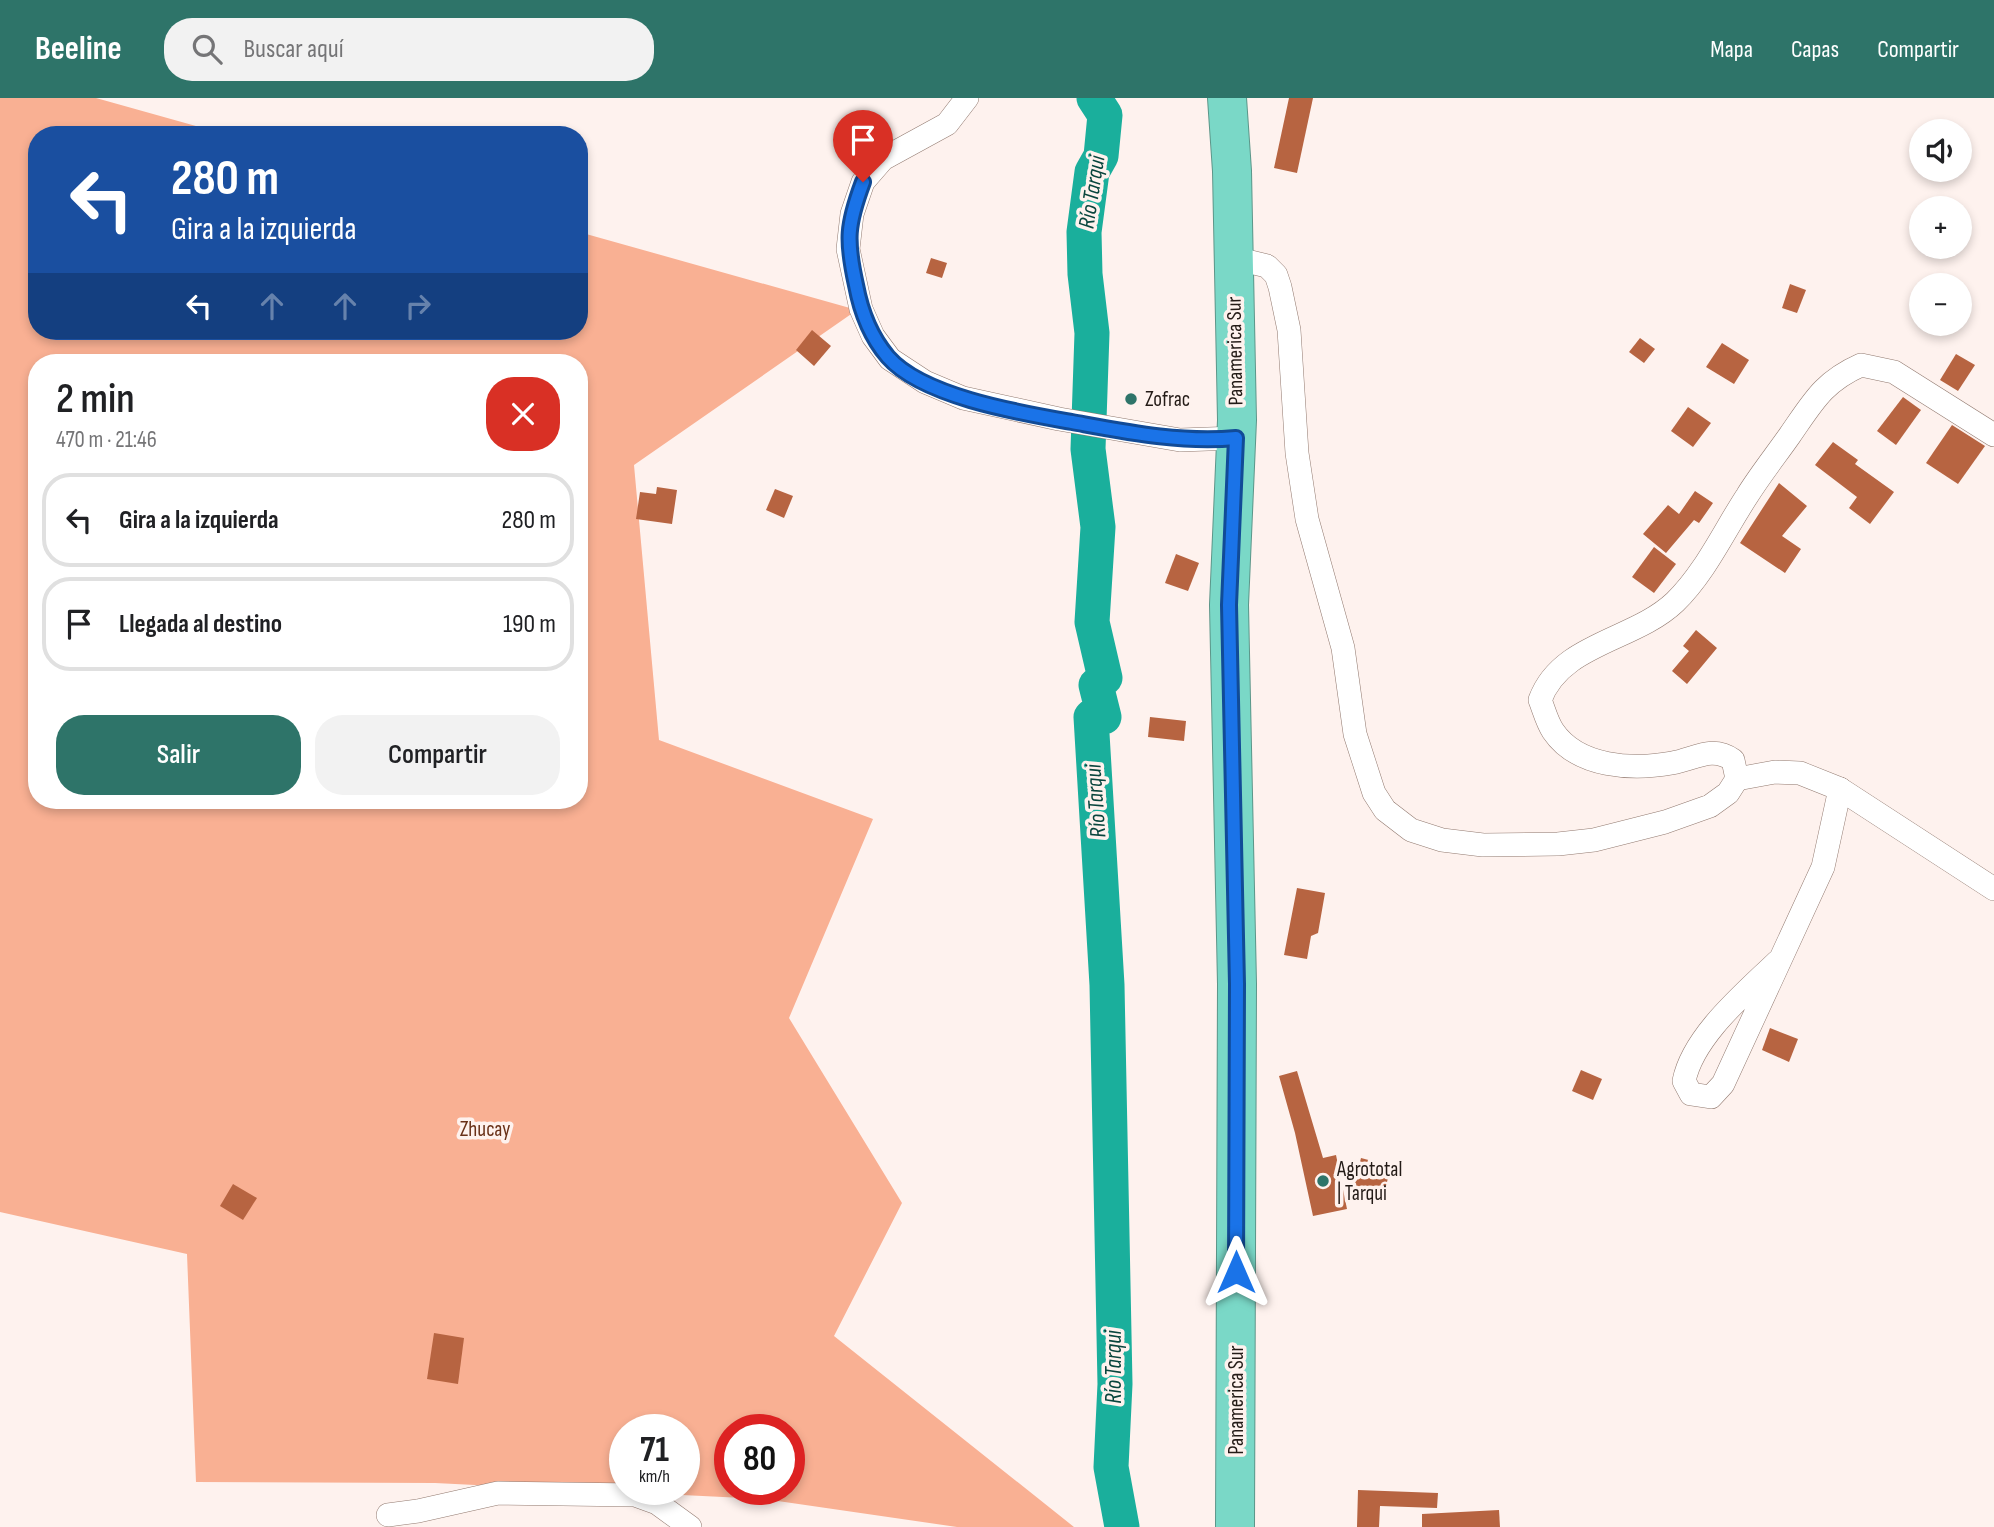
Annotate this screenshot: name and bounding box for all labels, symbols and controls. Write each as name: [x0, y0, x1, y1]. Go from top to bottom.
search box: [164, 18, 654, 81]
text: Beeline: [35, 29, 122, 69]
icon: search: [188, 30, 226, 68]
text: Buscar aquí: [244, 34, 344, 65]
text: Mapa: [1710, 35, 1753, 64]
text: Capas: [1791, 35, 1839, 64]
text: Compartir: [1877, 35, 1959, 64]
pin: [833, 110, 893, 182]
map controls: [1909, 119, 1972, 336]
button: sound: [1909, 119, 1972, 182]
icon: arrive: [844, 121, 882, 159]
text: 280 m: [171, 150, 279, 209]
water label: Río Tarqui: [1072, 153, 1112, 231]
icon: left: [56, 154, 147, 245]
button: +: [1909, 196, 1972, 259]
text: Gira a la izquierda: [171, 210, 357, 249]
button: −: [1909, 273, 1972, 336]
icon: left: [180, 287, 218, 325]
icon: ahead: [253, 287, 291, 325]
icon: ahead: [326, 287, 364, 325]
icon: right: [399, 287, 437, 325]
street label: Panamerica Sur: [1222, 296, 1248, 406]
text: 2 min: [56, 374, 135, 425]
button: close: [486, 377, 560, 451]
place label: Zofrac: [1145, 387, 1190, 412]
marker: Zofrac: [1123, 391, 1139, 407]
text: 470 m · 21:46: [56, 426, 157, 454]
icon: left: [60, 501, 98, 539]
text: Gira a la izquierda: [119, 505, 279, 536]
text: 280 m: [501, 505, 556, 536]
icon: arrive: [60, 605, 98, 643]
text: Llegada al destino: [119, 609, 282, 640]
text: 190 m: [503, 609, 556, 640]
button: Salir: [56, 715, 301, 795]
button: Compartir: [315, 715, 560, 795]
water label: Río Tarqui: [1079, 763, 1113, 839]
park label: Zhucay: [460, 1117, 510, 1142]
place label: Agrototal | Tarqui: [1336, 1157, 1402, 1206]
marker: Agrototal | Tarqui: [1315, 1173, 1331, 1189]
position arrow: [1199, 1235, 1273, 1309]
water label: Río Tarqui: [1100, 1329, 1128, 1404]
street label: Panamerica Sur: [1224, 1346, 1249, 1454]
speed limit sign: 80: [714, 1414, 805, 1505]
text: 71: [640, 1429, 669, 1472]
text: km/h: [639, 1466, 670, 1487]

